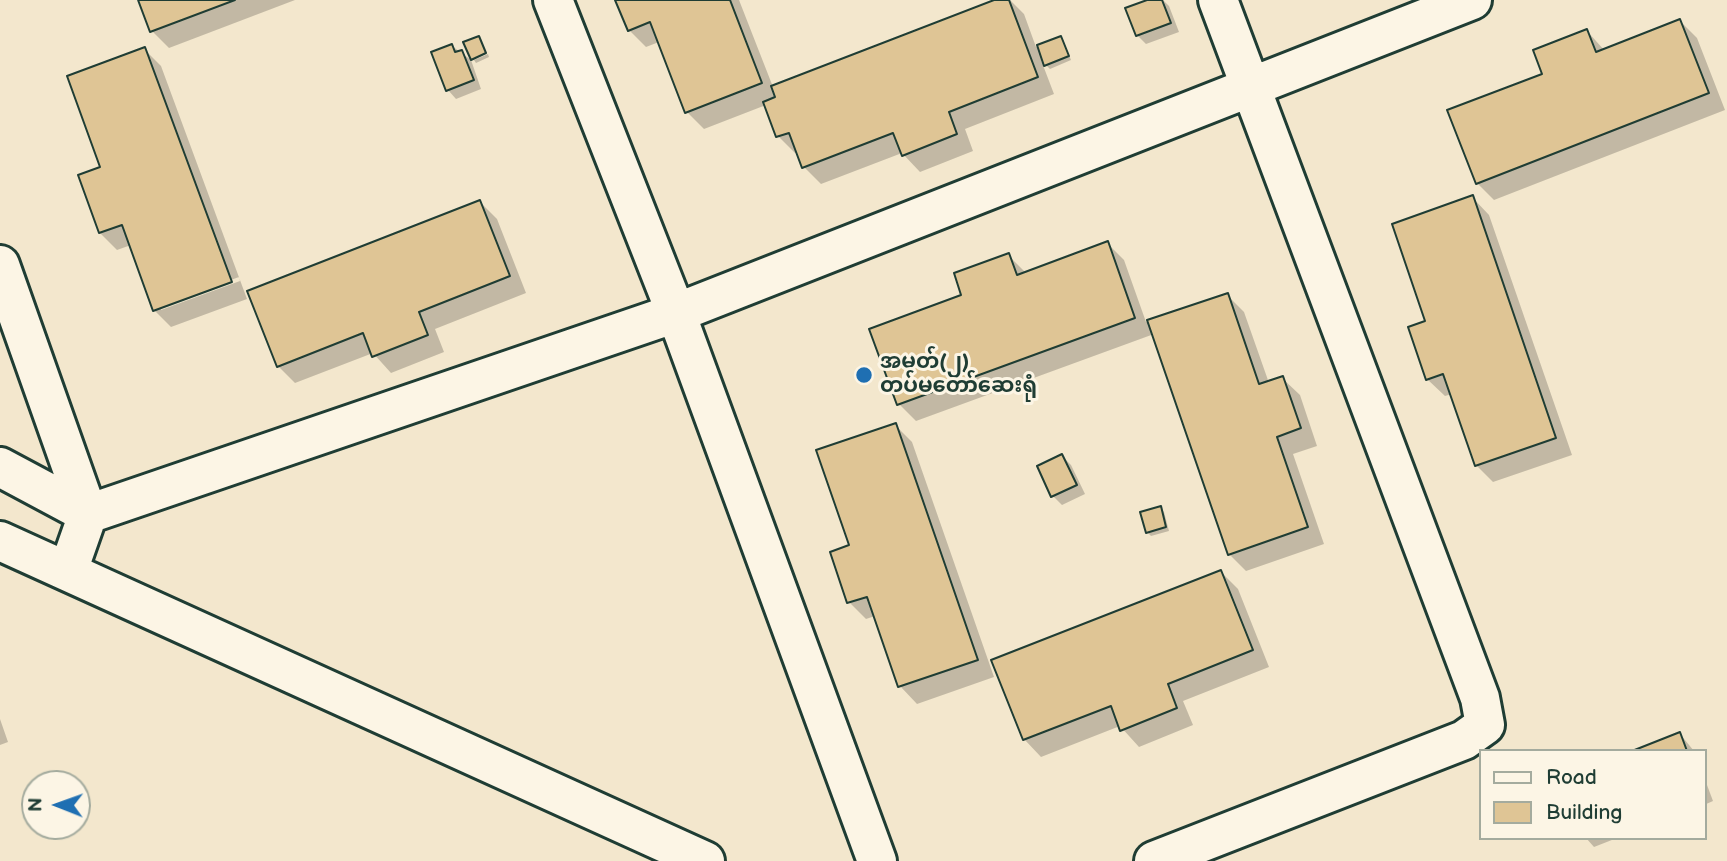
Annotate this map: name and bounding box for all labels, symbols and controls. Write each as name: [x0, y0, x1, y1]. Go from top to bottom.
place label: အမှတ်(၂) တပ်မတော်ဆေးရုံ: [880, 350, 1037, 400]
marker: အမှတ်(၂) တပ်မတော်ဆေးရုံ: [854, 365, 874, 385]
legend: [1478, 749, 1706, 840]
text: Road: [1546, 765, 1597, 790]
north arrow: [21, 770, 91, 840]
text: N: [25, 797, 48, 812]
text: Building: [1546, 800, 1622, 825]

